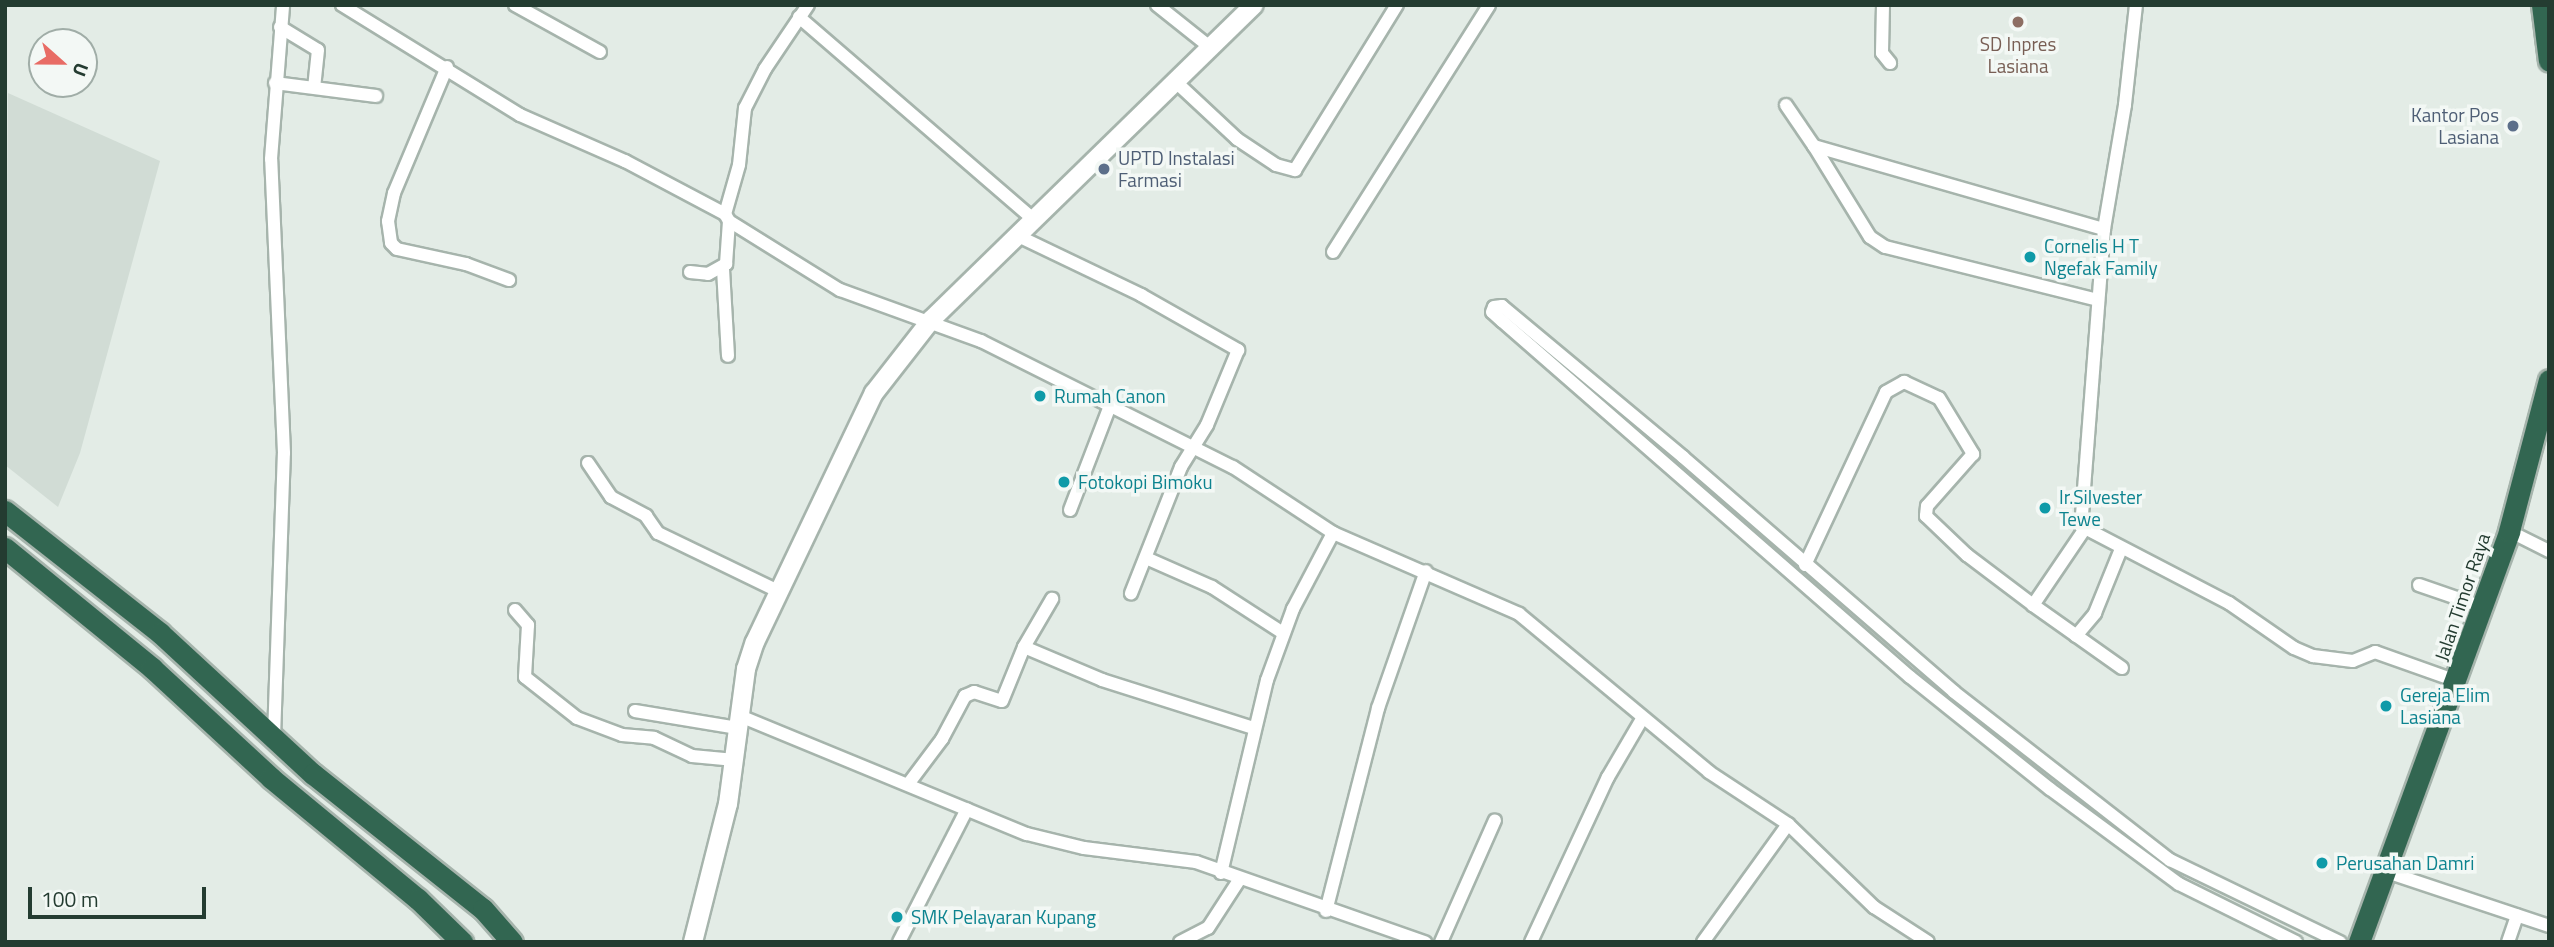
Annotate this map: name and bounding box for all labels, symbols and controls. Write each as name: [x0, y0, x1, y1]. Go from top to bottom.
marker: SD Inpres Lasiana: [2010, 14, 2026, 30]
north arrow: [28, 28, 98, 98]
place label: SD Inpres Lasiana: [1980, 33, 2056, 77]
text: U: [65, 59, 97, 81]
place label: Kantor Pos Lasiana: [2411, 104, 2499, 148]
marker: Kantor Pos Lasiana: [2505, 118, 2521, 134]
place label: UPTD Instalasi Farmasi: [1118, 147, 1235, 191]
marker: UPTD Instalasi Farmasi: [1096, 161, 1112, 177]
place label: Cornelis H T Ngefak Family: [2044, 235, 2158, 279]
marker: Cornelis H T Ngefak Family: [2022, 249, 2038, 265]
place label: Rumah Canon: [1054, 385, 1166, 407]
marker: Rumah Canon: [1032, 388, 1048, 404]
place label: Fotokopi Bimoku: [1078, 471, 1213, 493]
marker: Fotokopi Bimoku: [1056, 474, 1072, 490]
place label: Ir.Silvester Tewe: [2059, 486, 2142, 530]
marker: Ir.Silvester Tewe: [2037, 500, 2053, 516]
street label: Jalan Timor Raya: [2429, 530, 2495, 664]
place label: Gereja Elim Lasiana: [2400, 684, 2490, 728]
marker: Gereja Elim Lasiana: [2378, 698, 2394, 714]
place label: Perusahan Damri: [2336, 852, 2474, 874]
marker: Perusahan Damri: [2314, 855, 2330, 871]
scale bar: [32, 874, 210, 918]
text: 100 m: [41, 883, 98, 915]
place label: SMK Pelayaran Kupang: [911, 906, 1096, 928]
marker: SMK Pelayaran Kupang: [889, 909, 905, 925]

